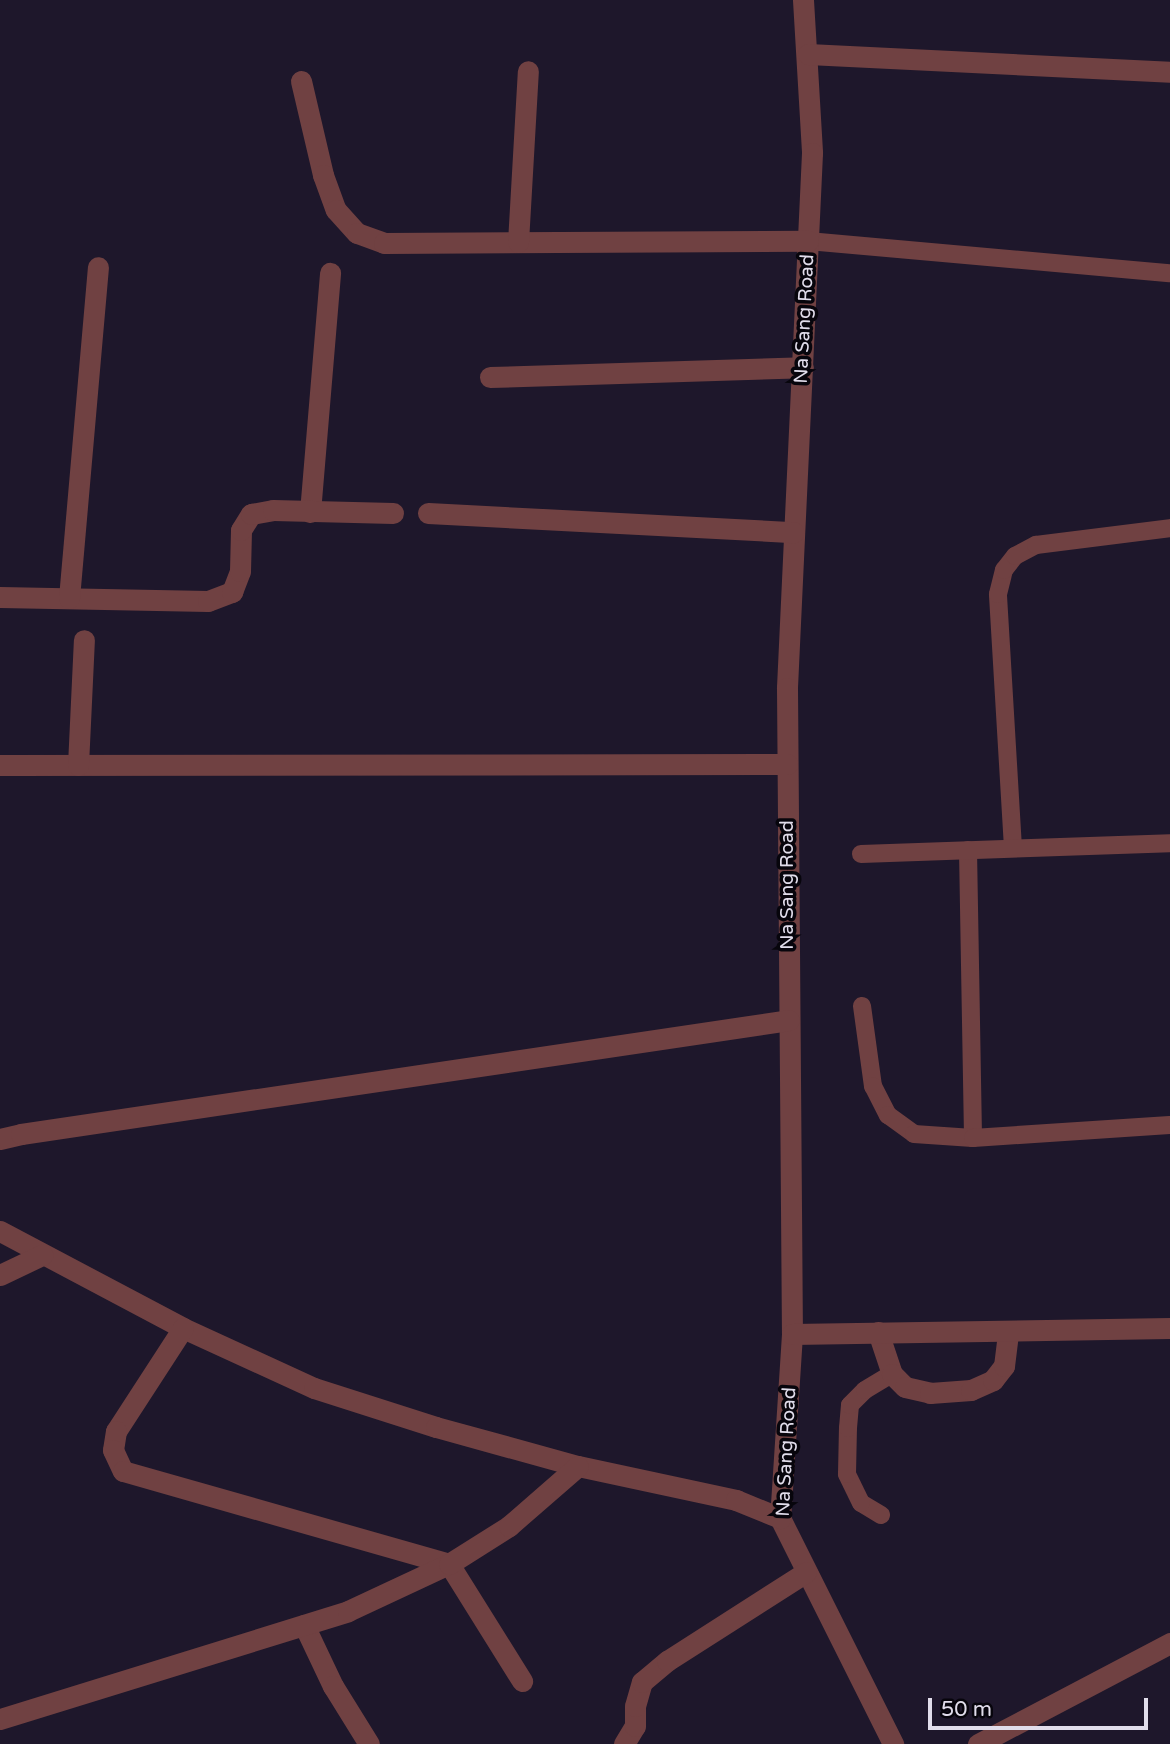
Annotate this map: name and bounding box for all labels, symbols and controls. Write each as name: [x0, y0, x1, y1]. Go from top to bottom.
street label: Na Sang Road: [790, 254, 820, 384]
street label: Na Sang Road: [777, 820, 799, 950]
street label: Na Sang Road: [772, 1387, 802, 1517]
scale bar: [932, 1684, 1152, 1728]
text: 50 m: [941, 1697, 992, 1722]

